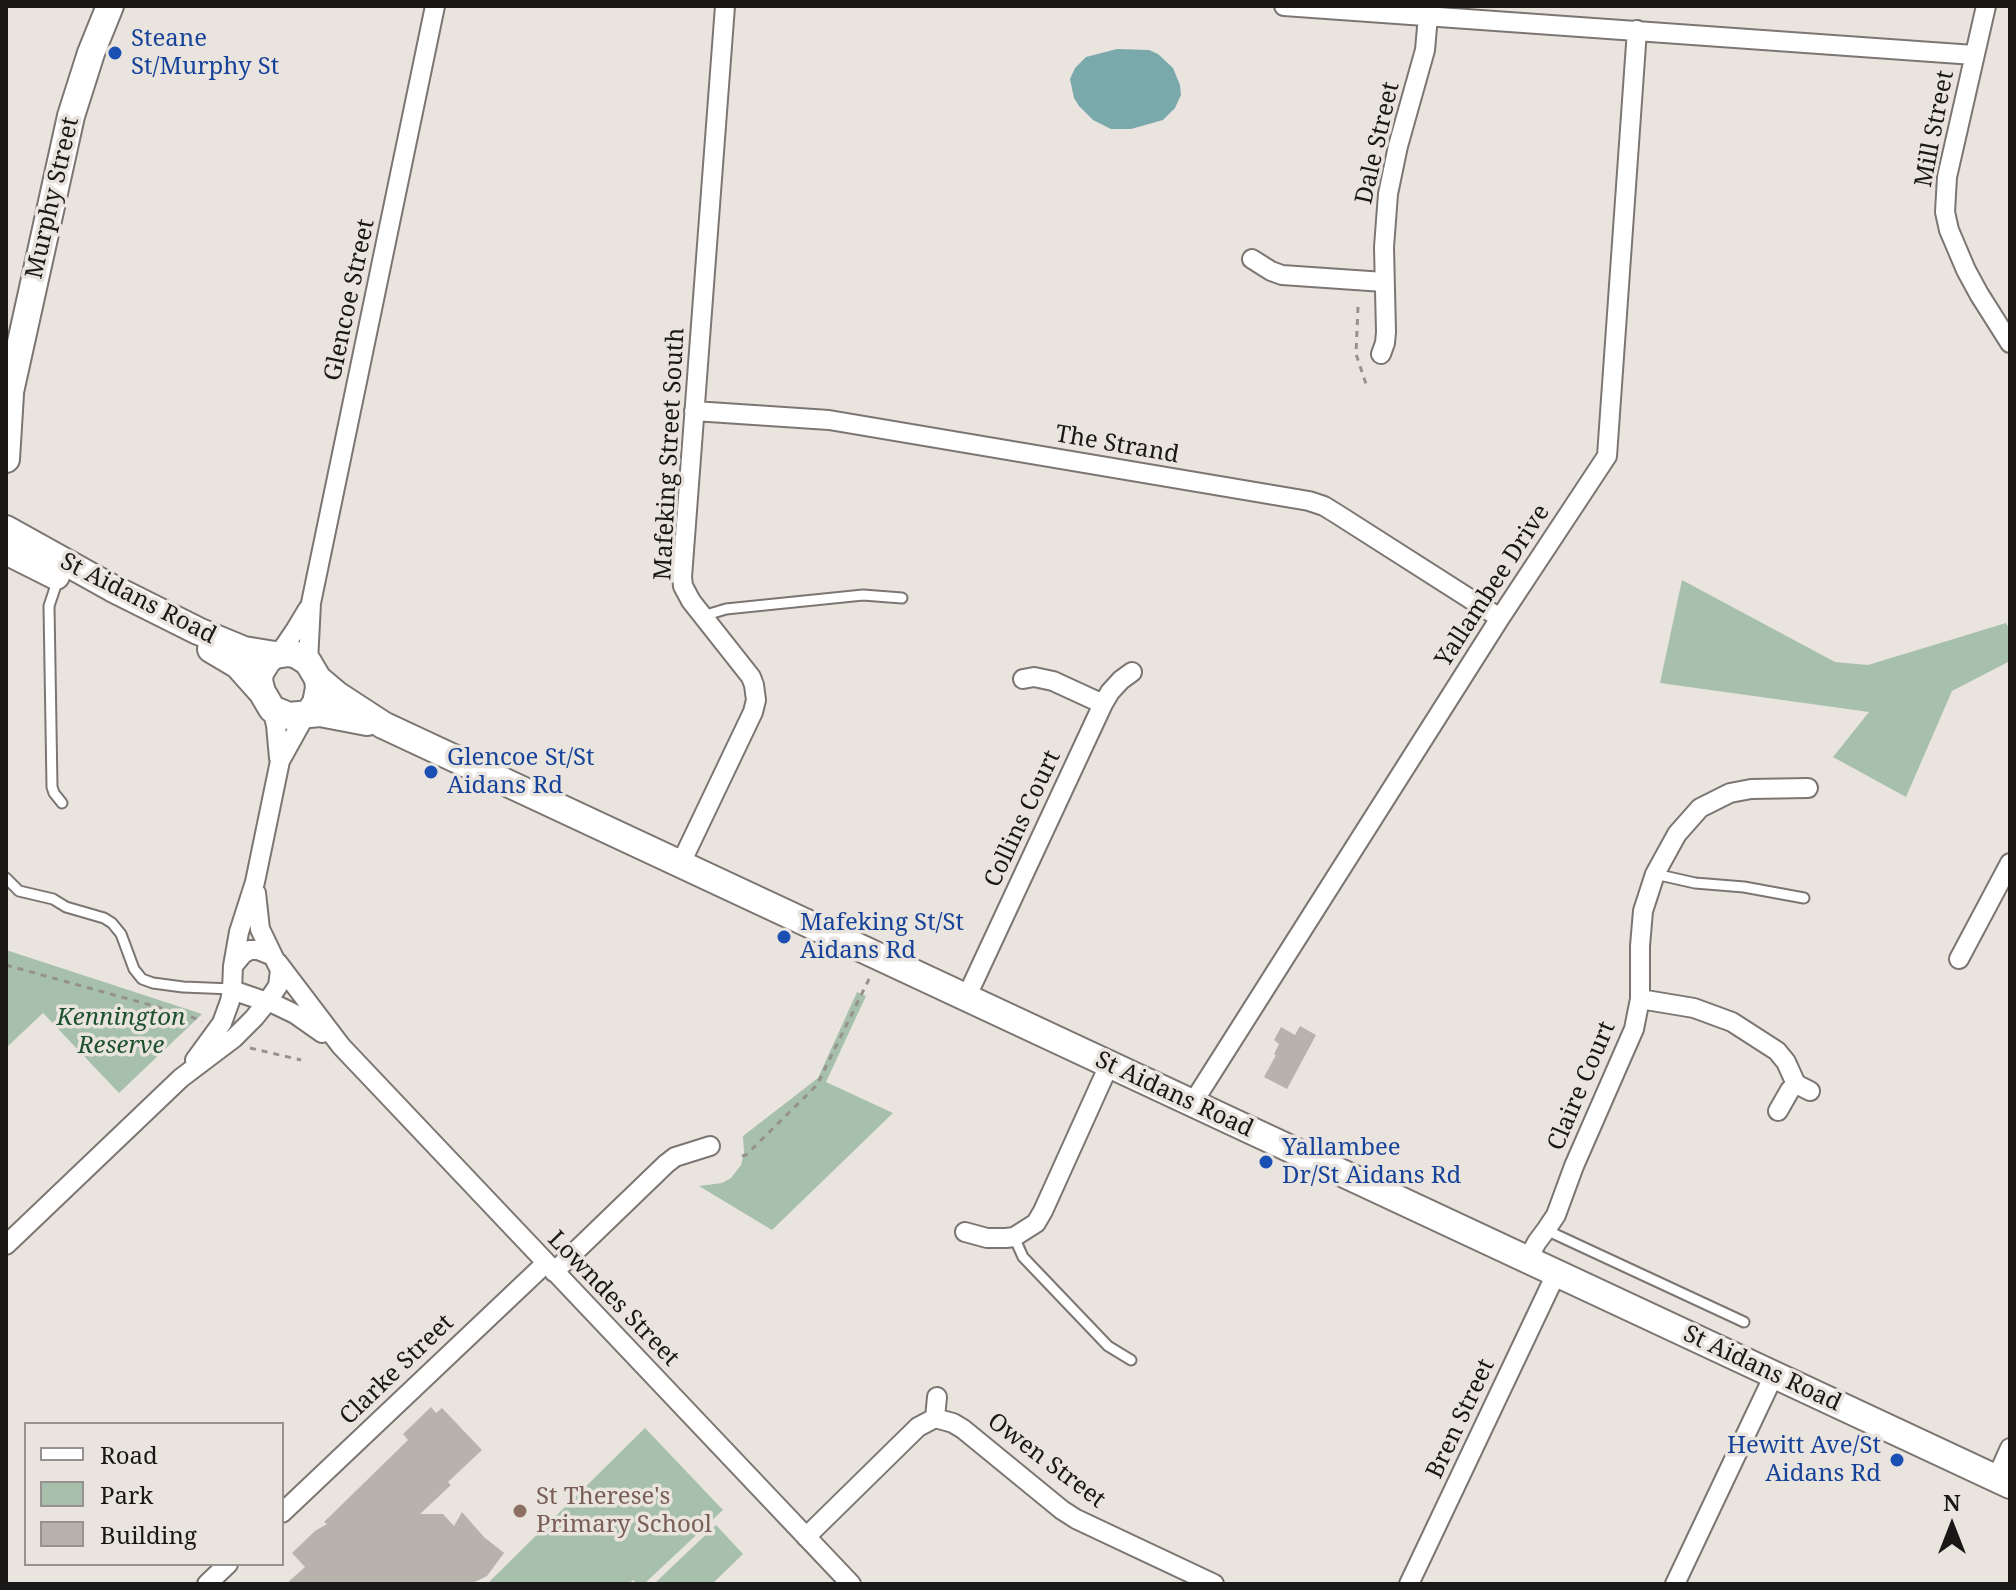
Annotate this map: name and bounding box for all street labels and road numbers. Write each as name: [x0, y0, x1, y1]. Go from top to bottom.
street label: Mill Street: [1910, 68, 1960, 190]
street label: Dale Street: [1350, 79, 1406, 207]
street label: Murphy Street: [20, 114, 86, 282]
street label: Glencoe Street: [319, 217, 381, 383]
street label: Mafeking Street South: [649, 327, 691, 581]
street label: The Strand: [1053, 420, 1181, 470]
street label: Yallambee Drive: [1430, 499, 1556, 673]
street label: St Aidans Road: [55, 547, 221, 651]
street label: Collins Court: [979, 746, 1067, 892]
street label: Claire Court: [1542, 1017, 1622, 1155]
street label: St Aidans Road: [1090, 1046, 1258, 1144]
street label: Lowndes Street: [541, 1225, 685, 1373]
street label: Clarke Street: [334, 1309, 460, 1431]
street label: St Aidans Road: [1678, 1320, 1846, 1418]
street label: Bren Street: [1421, 1355, 1501, 1483]
street label: Owen Street: [981, 1407, 1111, 1515]

